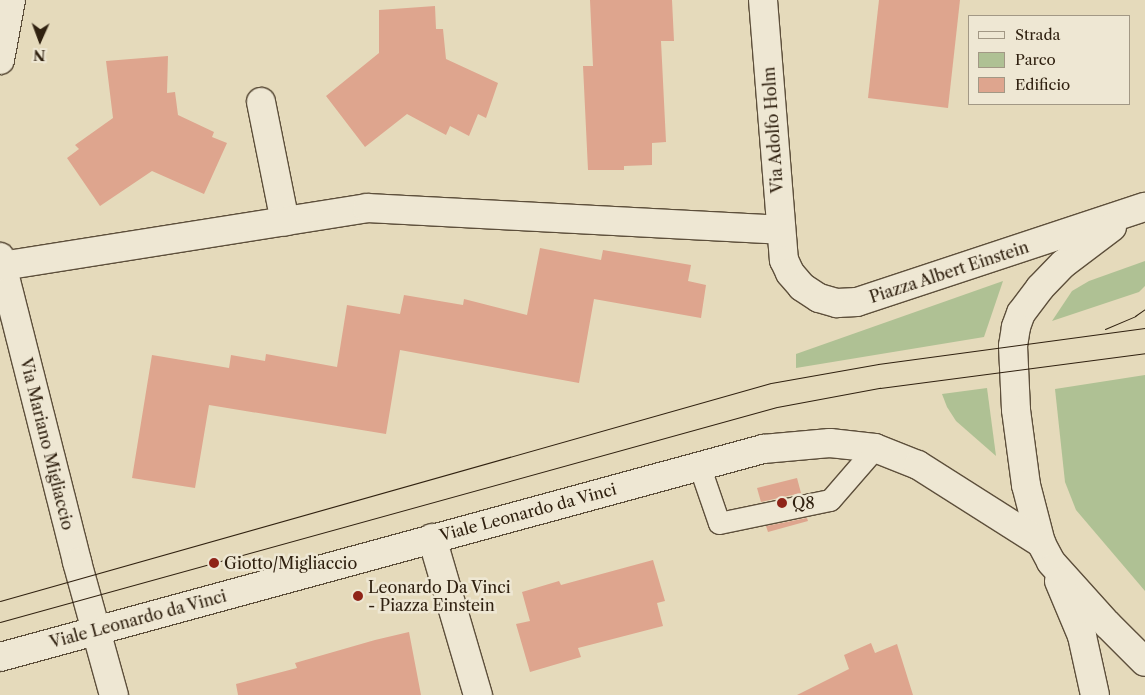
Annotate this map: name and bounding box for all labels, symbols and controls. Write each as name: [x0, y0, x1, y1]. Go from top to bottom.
north arrow: [15, 15, 65, 65]
legend: [968, 15, 1130, 105]
text: Strada: [1015, 25, 1061, 44]
text: N: [33, 46, 46, 64]
text: Parco: [1015, 50, 1056, 69]
street label: Via Adolfo Holm: [759, 66, 787, 194]
text: Edificio: [1015, 75, 1070, 94]
street label: Piazza Albert Einstein: [866, 237, 1032, 307]
street label: Via Mariano Migliaccio: [16, 356, 78, 532]
street label: Viale Leonardo da Vinci: [437, 479, 619, 545]
place label: Q8: [792, 493, 815, 513]
marker: Q8: [776, 497, 788, 509]
place label: Giotto/Migliaccio: [224, 553, 357, 573]
marker: Giotto/Migliaccio: [208, 557, 220, 569]
place label: Leonardo Da Vinci - Piazza Einstein: [368, 577, 511, 615]
street label: Viale Leonardo da Vinci: [47, 586, 229, 652]
marker: Leonardo Da Vinci - Piazza Einstein: [352, 590, 364, 602]

